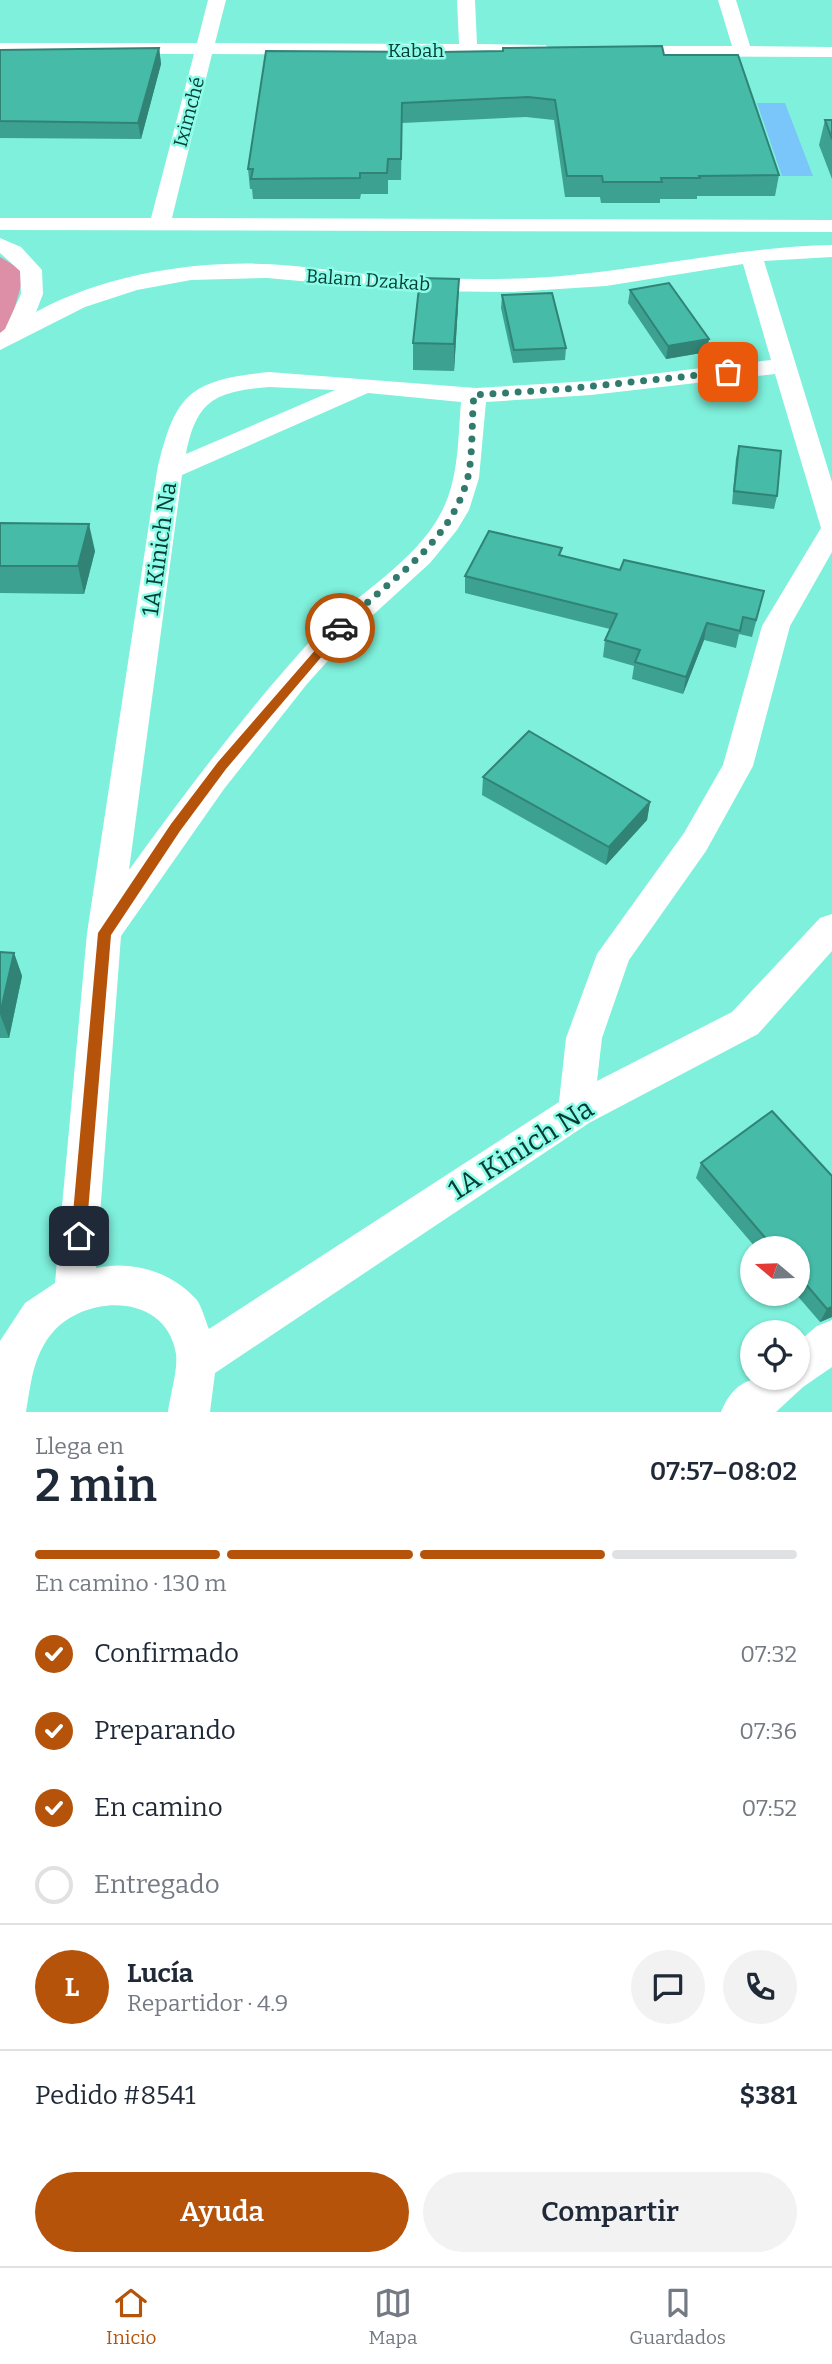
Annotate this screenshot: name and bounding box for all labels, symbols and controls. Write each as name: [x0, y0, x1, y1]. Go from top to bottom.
street label: Kabah: [388, 39, 444, 62]
street label: Iximché: [169, 74, 209, 150]
street label: Balam Dzakab: [305, 264, 431, 296]
pin: [698, 342, 758, 402]
icon: bag: [709, 353, 747, 391]
street label: 1A Kinich Na: [136, 480, 182, 618]
courier: [305, 593, 375, 663]
icon: car: [321, 609, 359, 647]
street label: 1A Kinich Na: [442, 1091, 600, 1207]
pin: [49, 1206, 109, 1266]
icon: home: [60, 1217, 98, 1255]
north arrow: [740, 1236, 810, 1306]
map controls: [740, 1236, 810, 1390]
button: locate: [740, 1320, 810, 1390]
text: Llega en: [35, 1432, 124, 1460]
text: 07:57–08:02: [650, 1456, 797, 1487]
text: 2 min: [35, 1458, 157, 1513]
text: En camino · 130 m: [35, 1569, 227, 1597]
icon: check: [35, 1635, 73, 1673]
text: Confirmado: [94, 1638, 239, 1669]
text: 07:32: [740, 1640, 797, 1668]
icon: check: [35, 1712, 73, 1750]
text: Preparando: [94, 1715, 236, 1746]
text: 07:36: [739, 1717, 797, 1745]
icon: check: [35, 1789, 73, 1827]
text: En camino: [94, 1792, 223, 1823]
text: 07:52: [741, 1794, 797, 1822]
text: Entregado: [94, 1869, 220, 1900]
button: chat: [631, 1950, 705, 2024]
button: phone: [723, 1950, 797, 2024]
text: Lucía: [127, 1958, 193, 1989]
text: L: [65, 1972, 79, 2003]
text: Repartidor · 4.9: [127, 1989, 288, 2017]
text: Pedido #8541: [35, 2080, 196, 2111]
text: $381: [739, 2080, 797, 2111]
button: Ayuda: [35, 2172, 409, 2252]
button: Compartir: [423, 2172, 797, 2252]
tab: Inicio: [106, 2284, 157, 2349]
tab: Mapa: [369, 2284, 417, 2349]
tab: Guardados: [629, 2284, 726, 2349]

